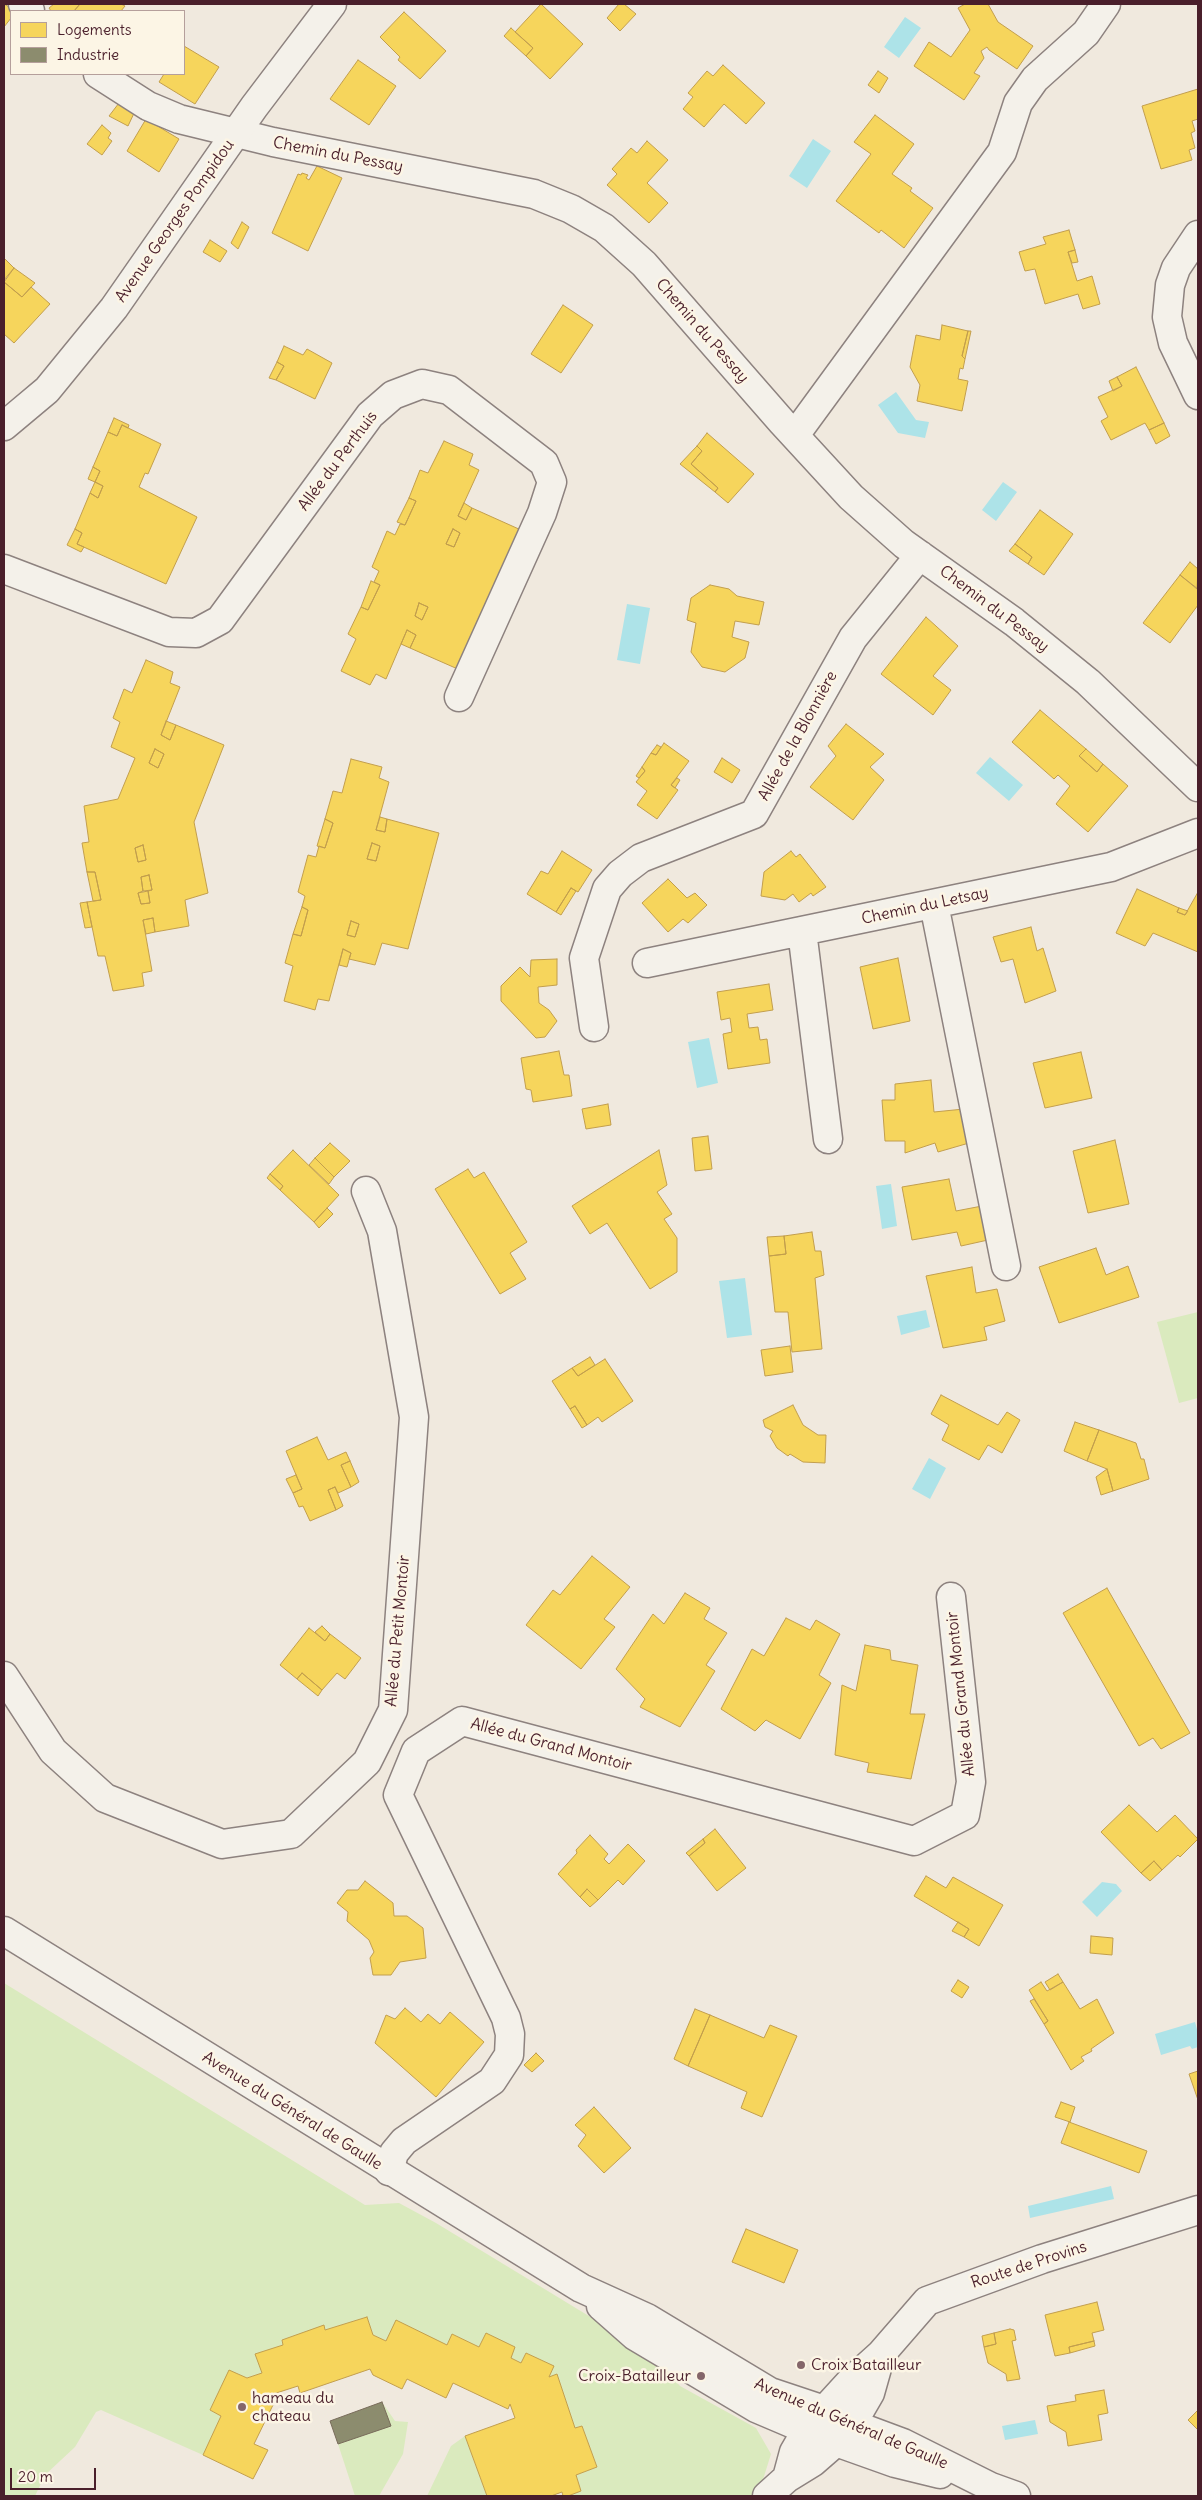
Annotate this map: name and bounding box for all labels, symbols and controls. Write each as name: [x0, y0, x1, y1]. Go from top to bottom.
legend: [10, 10, 185, 75]
text: Logements: [57, 20, 132, 39]
text: Industrie: [57, 45, 119, 64]
street label: Chemin du Pessay: [271, 133, 405, 177]
street label: Avenue Georges Pompidou: [111, 136, 239, 306]
street label: Chemin du Pessay: [651, 275, 753, 387]
street label: Allée du Perthuis: [294, 407, 382, 515]
street label: Chemin du Pessay: [936, 562, 1052, 656]
street label: Allée de la Blonnière: [754, 668, 842, 804]
street label: Chemin du Letsay: [860, 883, 990, 929]
street label: Allée du Petit Montoir: [382, 1554, 414, 1708]
street label: Allée du Grand Montoir: [943, 1610, 979, 1778]
street label: Allée du Grand Montoir: [468, 1714, 634, 1776]
street label: Avenue du Général de Gaulle: [199, 2048, 385, 2174]
street label: Route de Provins: [969, 2237, 1089, 2293]
place label: Croix Batailleur: [811, 2355, 921, 2375]
marker: Croix Batailleur: [795, 2359, 807, 2371]
place label: Croix-Batailleur: [578, 2366, 691, 2386]
marker: Croix-Batailleur: [695, 2370, 707, 2382]
street label: Avenue du Général de Gaulle: [751, 2374, 951, 2474]
place label: hameau du chateau: [252, 2388, 334, 2426]
marker: hameau du chateau: [236, 2401, 248, 2413]
scale bar: [12, 2458, 99, 2490]
text: 20 m: [18, 2467, 53, 2486]

